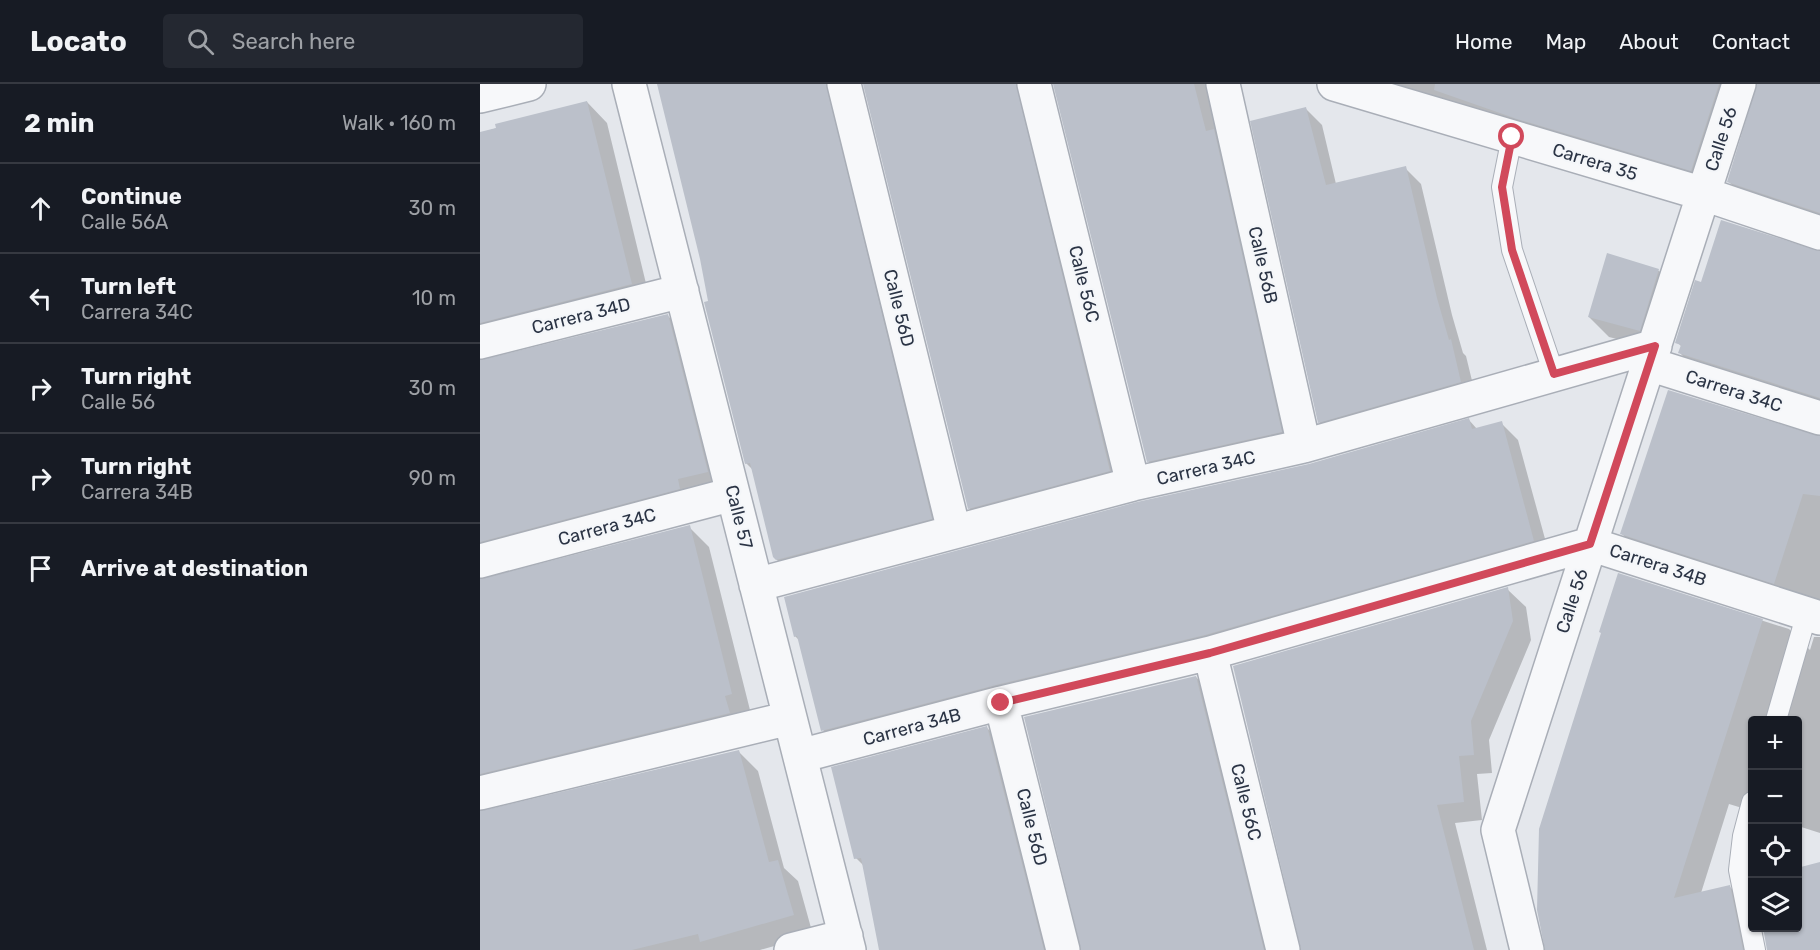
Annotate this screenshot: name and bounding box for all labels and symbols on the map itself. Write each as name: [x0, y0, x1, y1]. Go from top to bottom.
street label: Calle 56: [1700, 104, 1742, 174]
route start: [1498, 123, 1524, 149]
street label: Carrera 35: [1550, 139, 1640, 185]
street label: Calle 56B: [1243, 224, 1283, 306]
street label: Calle 56C: [1064, 243, 1104, 325]
street label: Calle 56D: [879, 267, 919, 349]
street label: Carrera 34D: [529, 293, 633, 339]
street label: Carrera 34C: [1683, 365, 1785, 417]
street label: Carrera 34C: [1155, 446, 1257, 490]
street label: Calle 57: [720, 483, 758, 551]
street label: Carrera 34C: [556, 503, 658, 551]
street label: Carrera 34B: [1607, 539, 1709, 591]
street label: Calle 56: [1551, 566, 1593, 636]
route end: [987, 689, 1013, 715]
street label: Carrera 34B: [861, 703, 963, 751]
street label: Calle 56C: [1226, 761, 1266, 843]
street label: Calle 56D: [1012, 786, 1052, 868]

